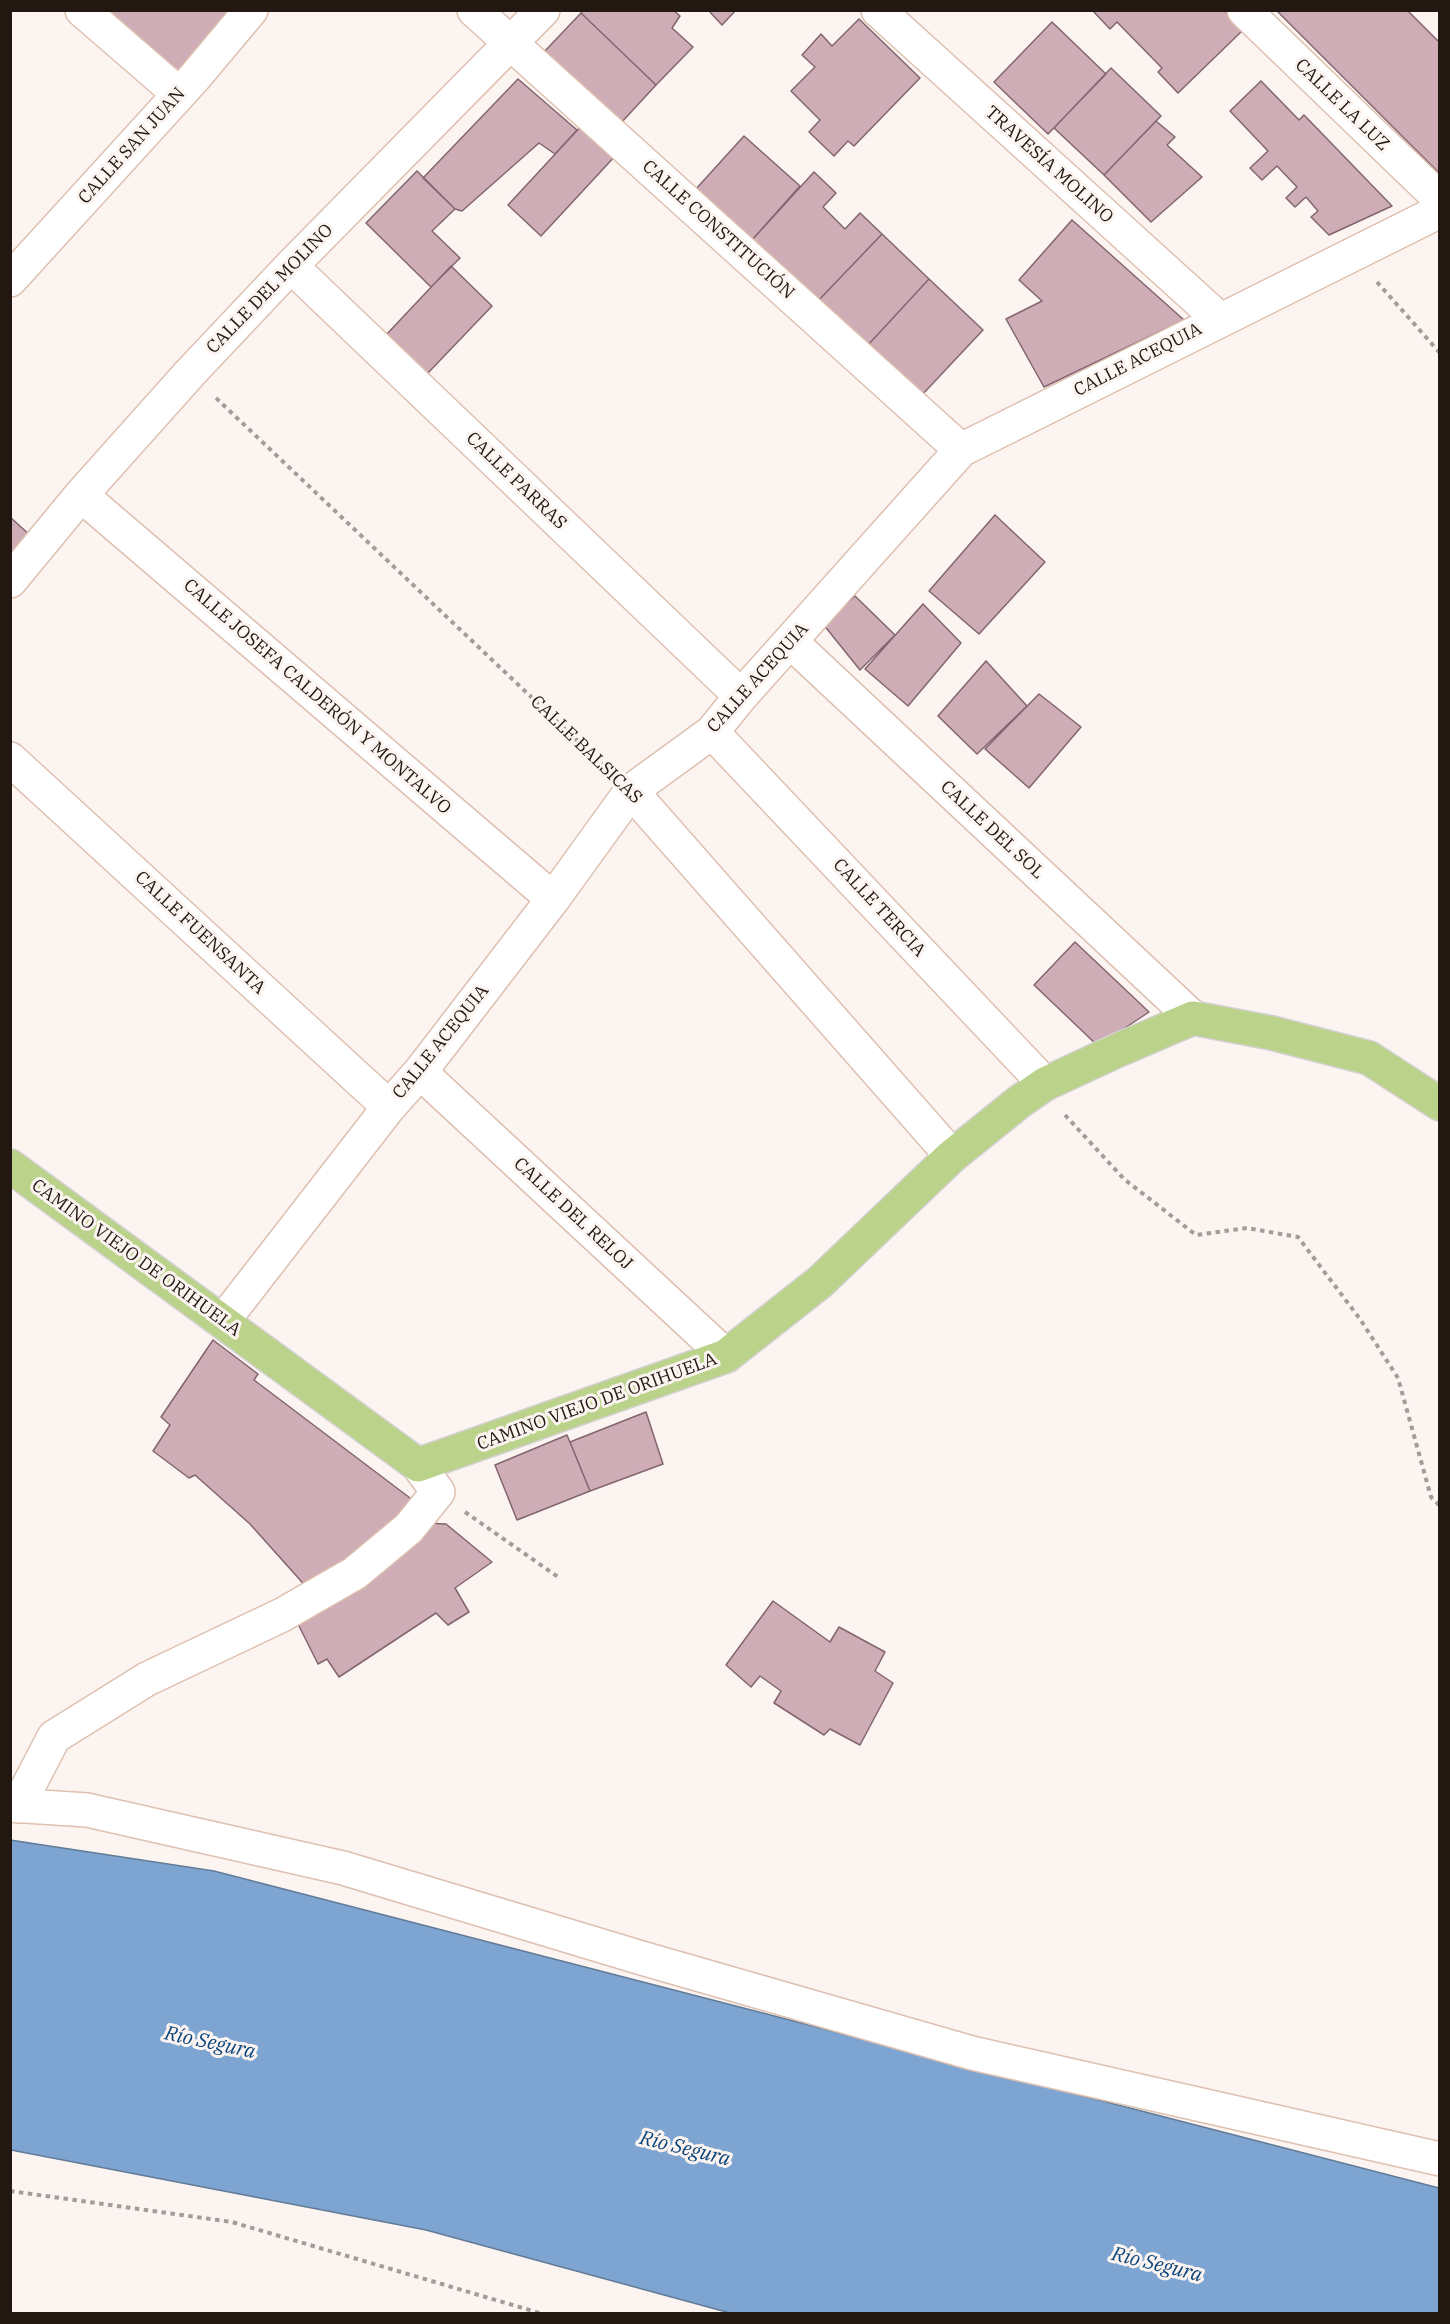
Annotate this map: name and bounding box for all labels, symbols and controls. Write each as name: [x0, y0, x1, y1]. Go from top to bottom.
street label: CALLE LA LUZ: [1290, 55, 1394, 155]
street label: CALLE SAN JUAN: [74, 83, 190, 209]
street label: TRAVESÍA MOLINO: [981, 102, 1117, 228]
street label: CALLE CONSTITUCIÓN: [637, 156, 799, 304]
street label: CALLE DEL MOLINO: [202, 220, 338, 358]
street label: CALLE ACEQUIA: [1070, 318, 1206, 402]
street label: CALLE PARRAS: [461, 428, 571, 534]
street label: CALLE JOSEFA CALDERÓN Y MONTALVO: [179, 575, 455, 819]
street label: CALLE ACEQUIA: [703, 619, 813, 737]
street label: CALLE BALSICAS: [526, 691, 646, 809]
street label: CALLE DEL SOL: [936, 776, 1048, 884]
street label: CALLE TERCIA: [828, 854, 930, 962]
street label: CALLE FUENSANTA: [130, 867, 270, 999]
street label: CALLE ACEQUIA: [388, 981, 494, 1103]
street label: CALLE DEL RELOJ: [509, 1153, 637, 1275]
street label: CAMINO VIEJO DE ORIHUELA: [27, 1175, 245, 1341]
street label: CAMINO VIEJO DE ORIHUELA: [474, 1348, 720, 1456]
water label: Río Segura: [162, 2022, 258, 2064]
water label: Río Segura: [637, 2126, 733, 2172]
water label: Río Segura: [1109, 2242, 1205, 2288]

